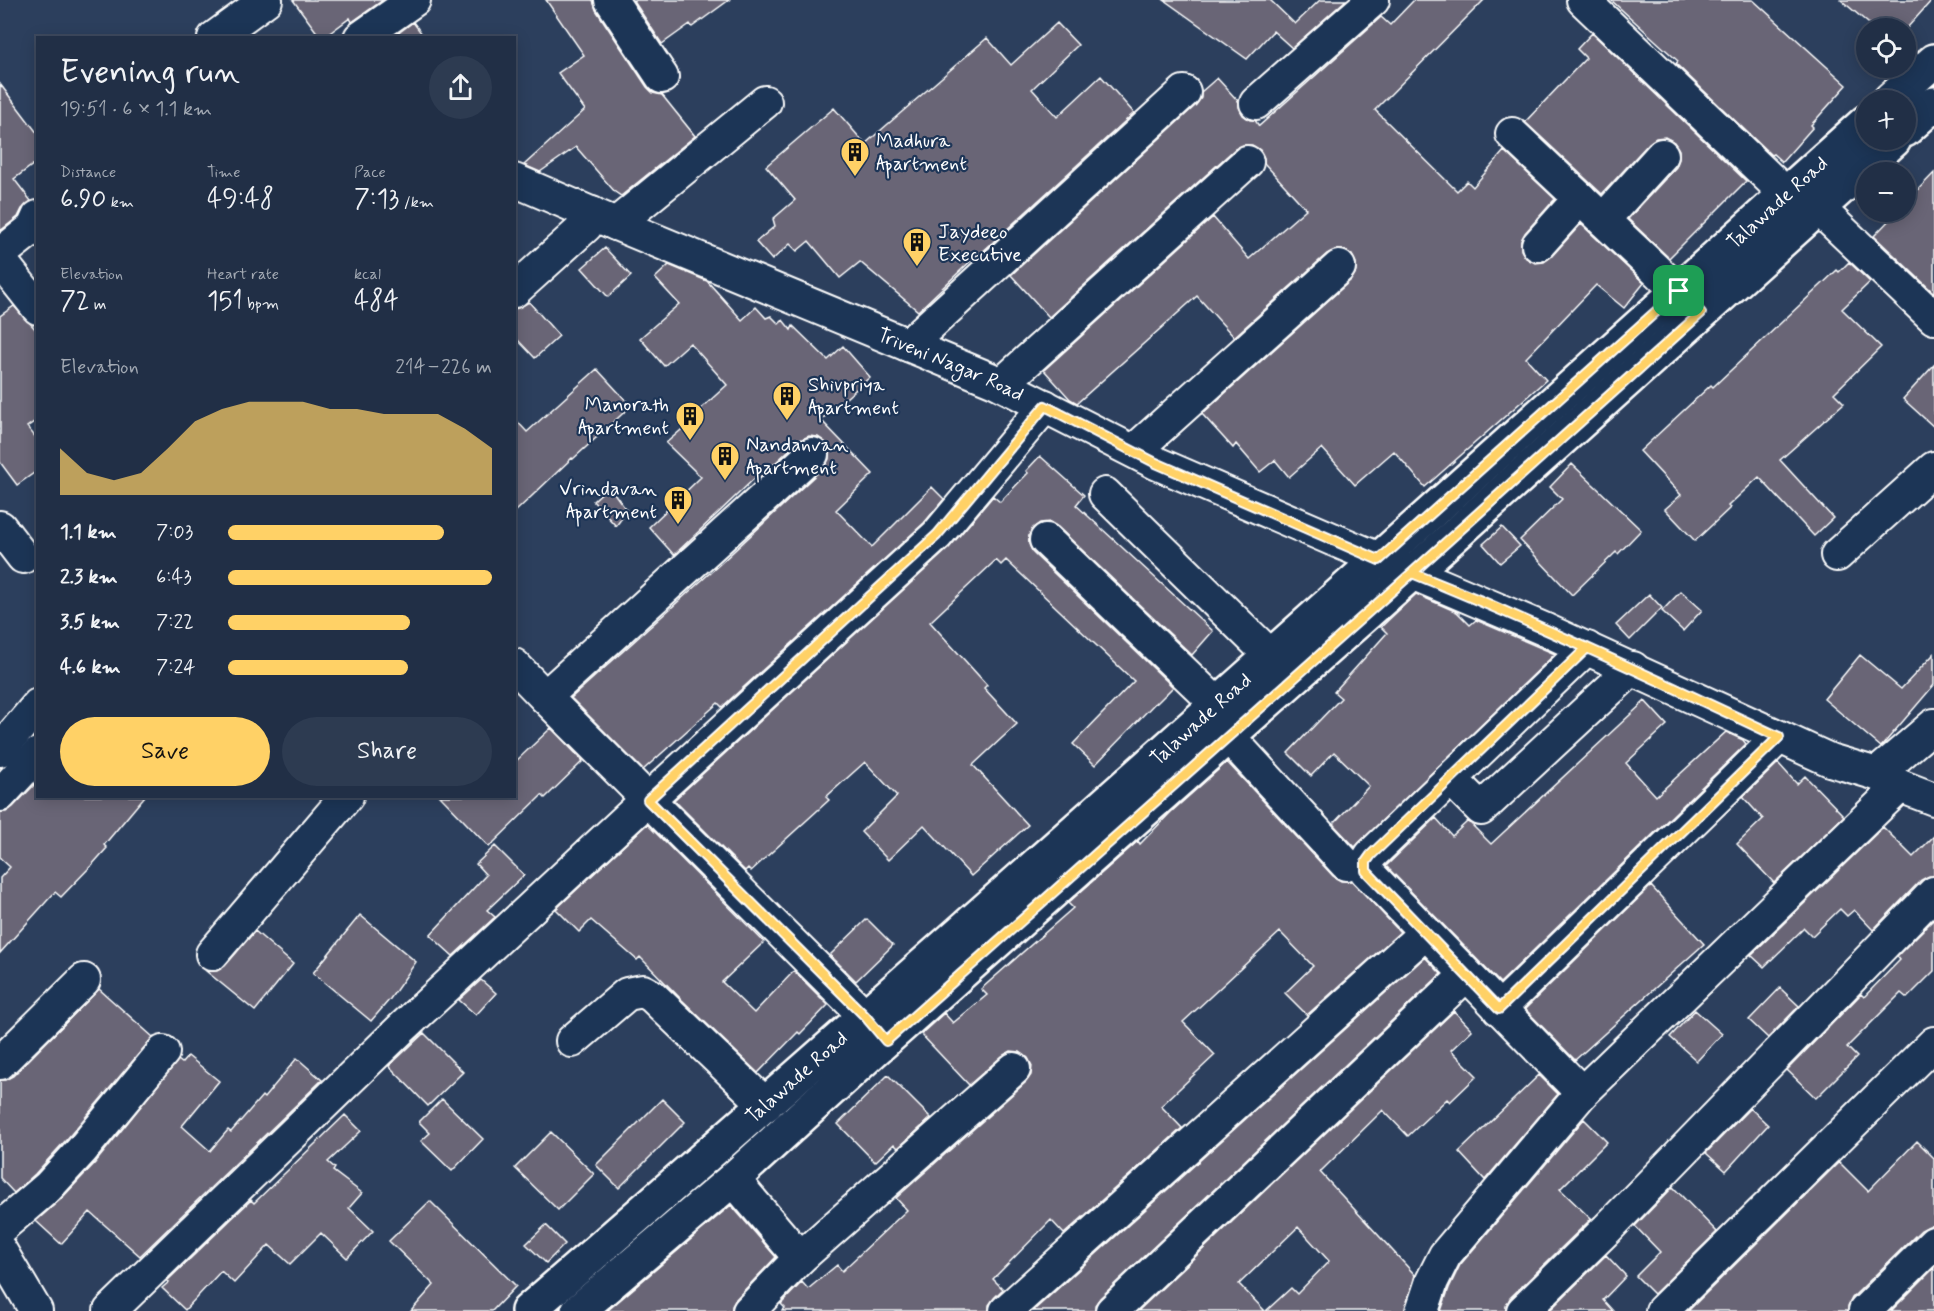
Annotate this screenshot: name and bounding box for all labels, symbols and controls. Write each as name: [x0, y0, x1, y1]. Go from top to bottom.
map controls: [1856, 18, 1916, 222]
button: locate: [1856, 18, 1916, 78]
text: Evening run: [60, 51, 240, 95]
button: share: [429, 56, 492, 119]
button: +: [1856, 90, 1916, 150]
text: 19:51 · 6 × 1.1 km: [60, 96, 212, 123]
place label: Madhura Apartment: [876, 128, 967, 179]
building icon: Madhura Apartment: [839, 136, 871, 178]
street label: Talawade Road: [1721, 151, 1834, 256]
text: Distance: [60, 162, 116, 183]
text: Time: [207, 162, 241, 183]
text: Pace: [354, 162, 386, 183]
button: −: [1856, 162, 1916, 222]
text: 6.90: [60, 183, 106, 217]
text: 49:48: [207, 183, 274, 217]
text: 7:13: [354, 183, 399, 217]
text: km: [106, 192, 134, 213]
text: /km: [399, 192, 434, 213]
place label: Jaydeeo Executive: [938, 219, 1022, 269]
building icon: Jaydeeo Executive: [901, 226, 933, 268]
text: Elevation: [60, 264, 123, 285]
text: Heart rate: [207, 264, 279, 285]
text: kcal: [354, 264, 381, 285]
pin: [1653, 265, 1704, 316]
icon: arrive: [1662, 274, 1695, 307]
text: 72: [60, 285, 90, 319]
text: 151: [207, 285, 243, 319]
text: 484: [354, 285, 399, 319]
text: m: [90, 294, 107, 315]
text: bpm: [243, 294, 279, 315]
street label: Triveni Nagar Road: [873, 322, 1028, 409]
text: Elevation: [60, 354, 139, 381]
text: 214–226 m: [395, 354, 492, 381]
place label: Shivpriya Apartment: [808, 372, 899, 423]
building icon: Shivpriya Apartment: [771, 380, 803, 422]
place label: Manorath Apartment: [578, 392, 669, 443]
building icon: Manorath Apartment: [674, 400, 706, 442]
place label: Nandanvan Apartment: [746, 432, 849, 483]
building icon: Nandanvan Apartment: [709, 440, 741, 482]
place label: Vrindavan Apartment: [559, 476, 657, 527]
building icon: Vrindavan Apartment: [662, 484, 694, 526]
text: 1.1 km: [60, 519, 117, 546]
text: 7:03: [156, 519, 193, 546]
text: 2.3 km: [60, 564, 118, 591]
text: 6:43: [156, 564, 192, 591]
text: 3.5 km: [60, 609, 120, 636]
text: 7:22: [156, 609, 194, 636]
text: 4.6 km: [60, 654, 121, 681]
text: 7:24: [156, 654, 195, 681]
street label: Talawade Road: [1145, 667, 1258, 773]
button: Save: [60, 717, 270, 786]
button: Share: [282, 717, 492, 786]
street label: Talawade Road: [740, 1026, 854, 1130]

